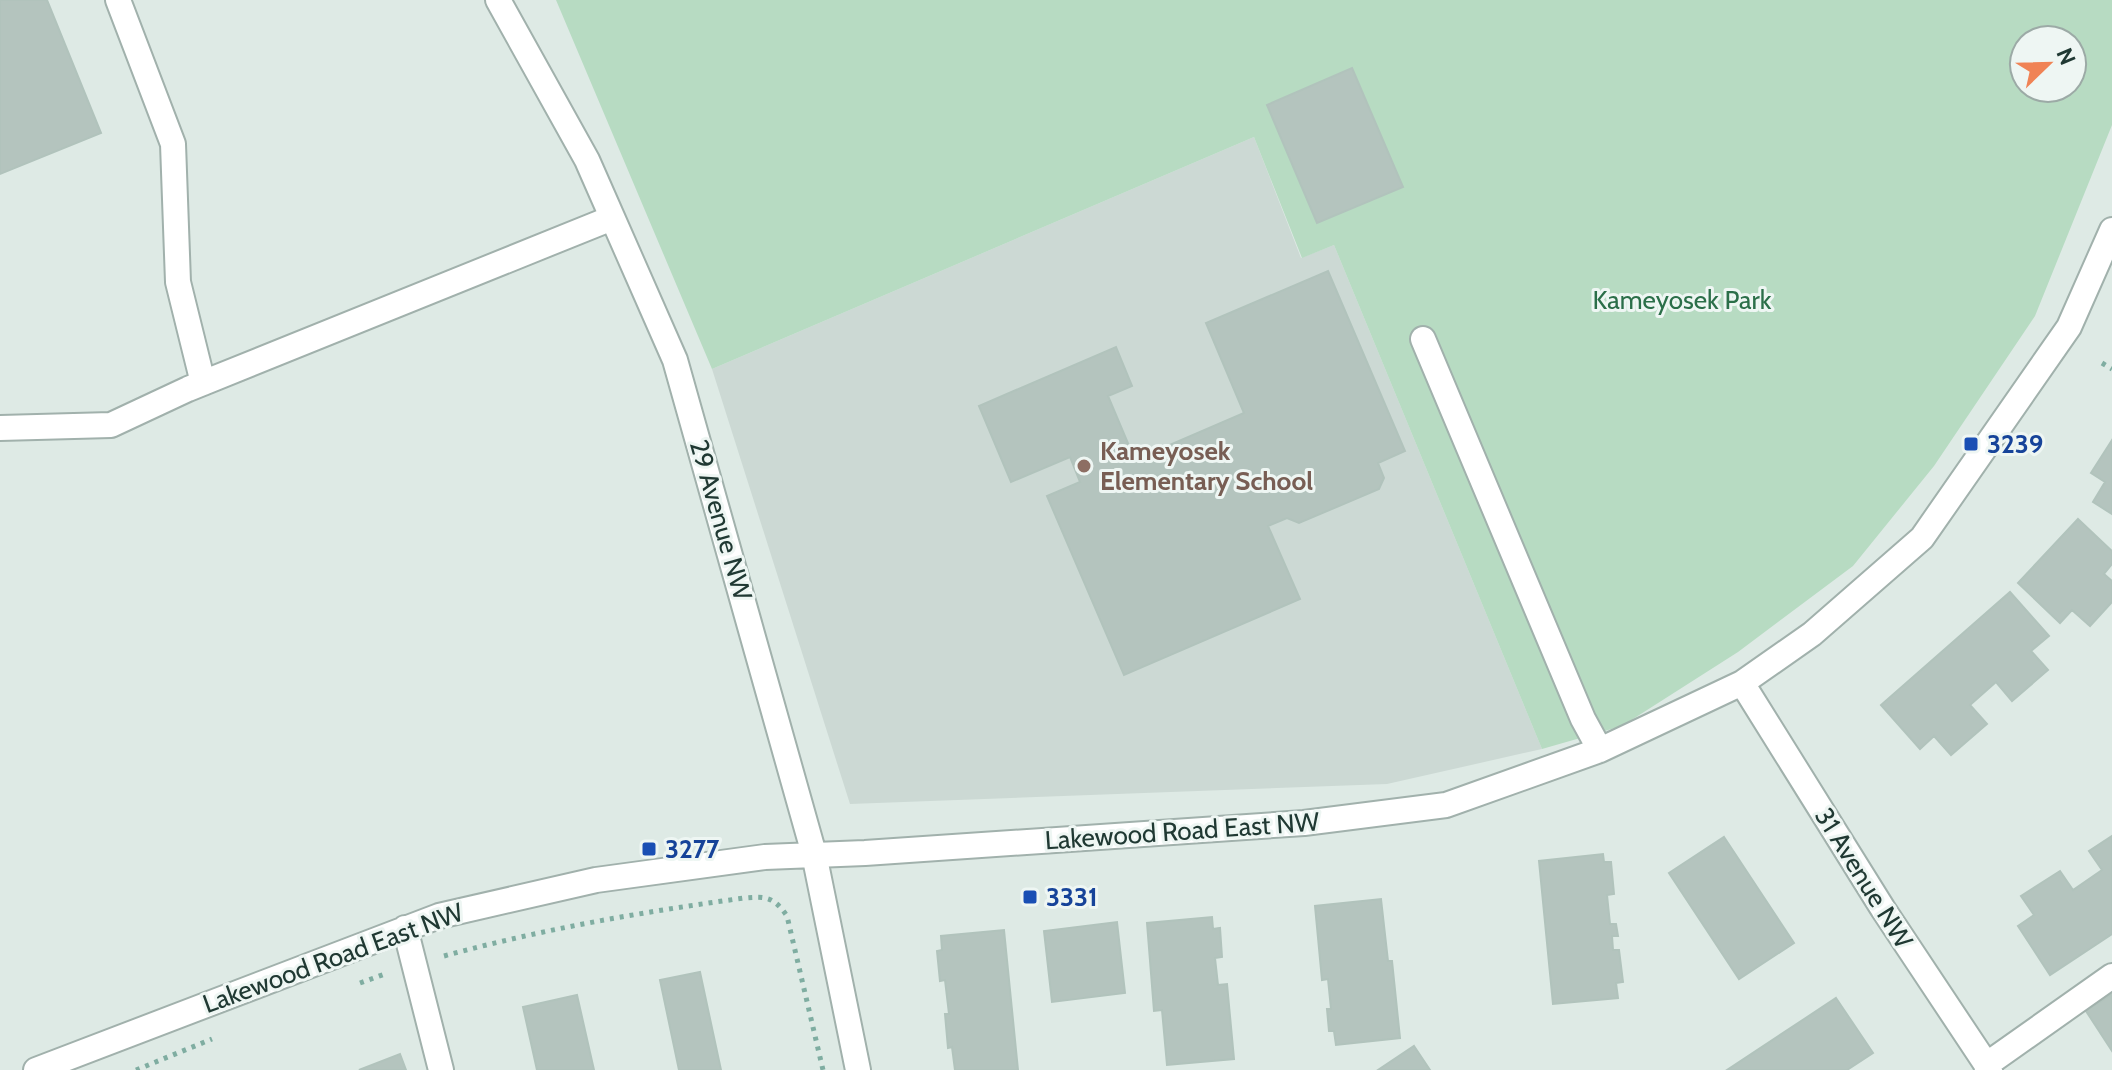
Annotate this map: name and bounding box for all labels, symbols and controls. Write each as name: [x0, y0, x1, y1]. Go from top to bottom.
north arrow: [2008, 24, 2088, 104]
text: N: [2050, 44, 2081, 69]
park label: Kameyosek Park: [1593, 284, 1772, 316]
place label: 3239: [1987, 428, 2043, 460]
place label: Kameyosek Elementary School: [1100, 435, 1313, 497]
marker: 3239: [1962, 435, 1980, 453]
street label: 29 Avenue NW: [683, 436, 759, 604]
marker: Kameyosek Elementary School: [1075, 457, 1093, 475]
street label: 31 Avenue NW: [1808, 802, 1920, 954]
street label: Lakewood Road East NW: [1044, 805, 1321, 857]
place label: 3277: [665, 833, 720, 865]
marker: 3277: [640, 840, 658, 858]
place label: 3331: [1046, 881, 1098, 913]
marker: 3331: [1021, 888, 1039, 906]
street label: Lakewood Road East NW: [198, 896, 468, 1020]

